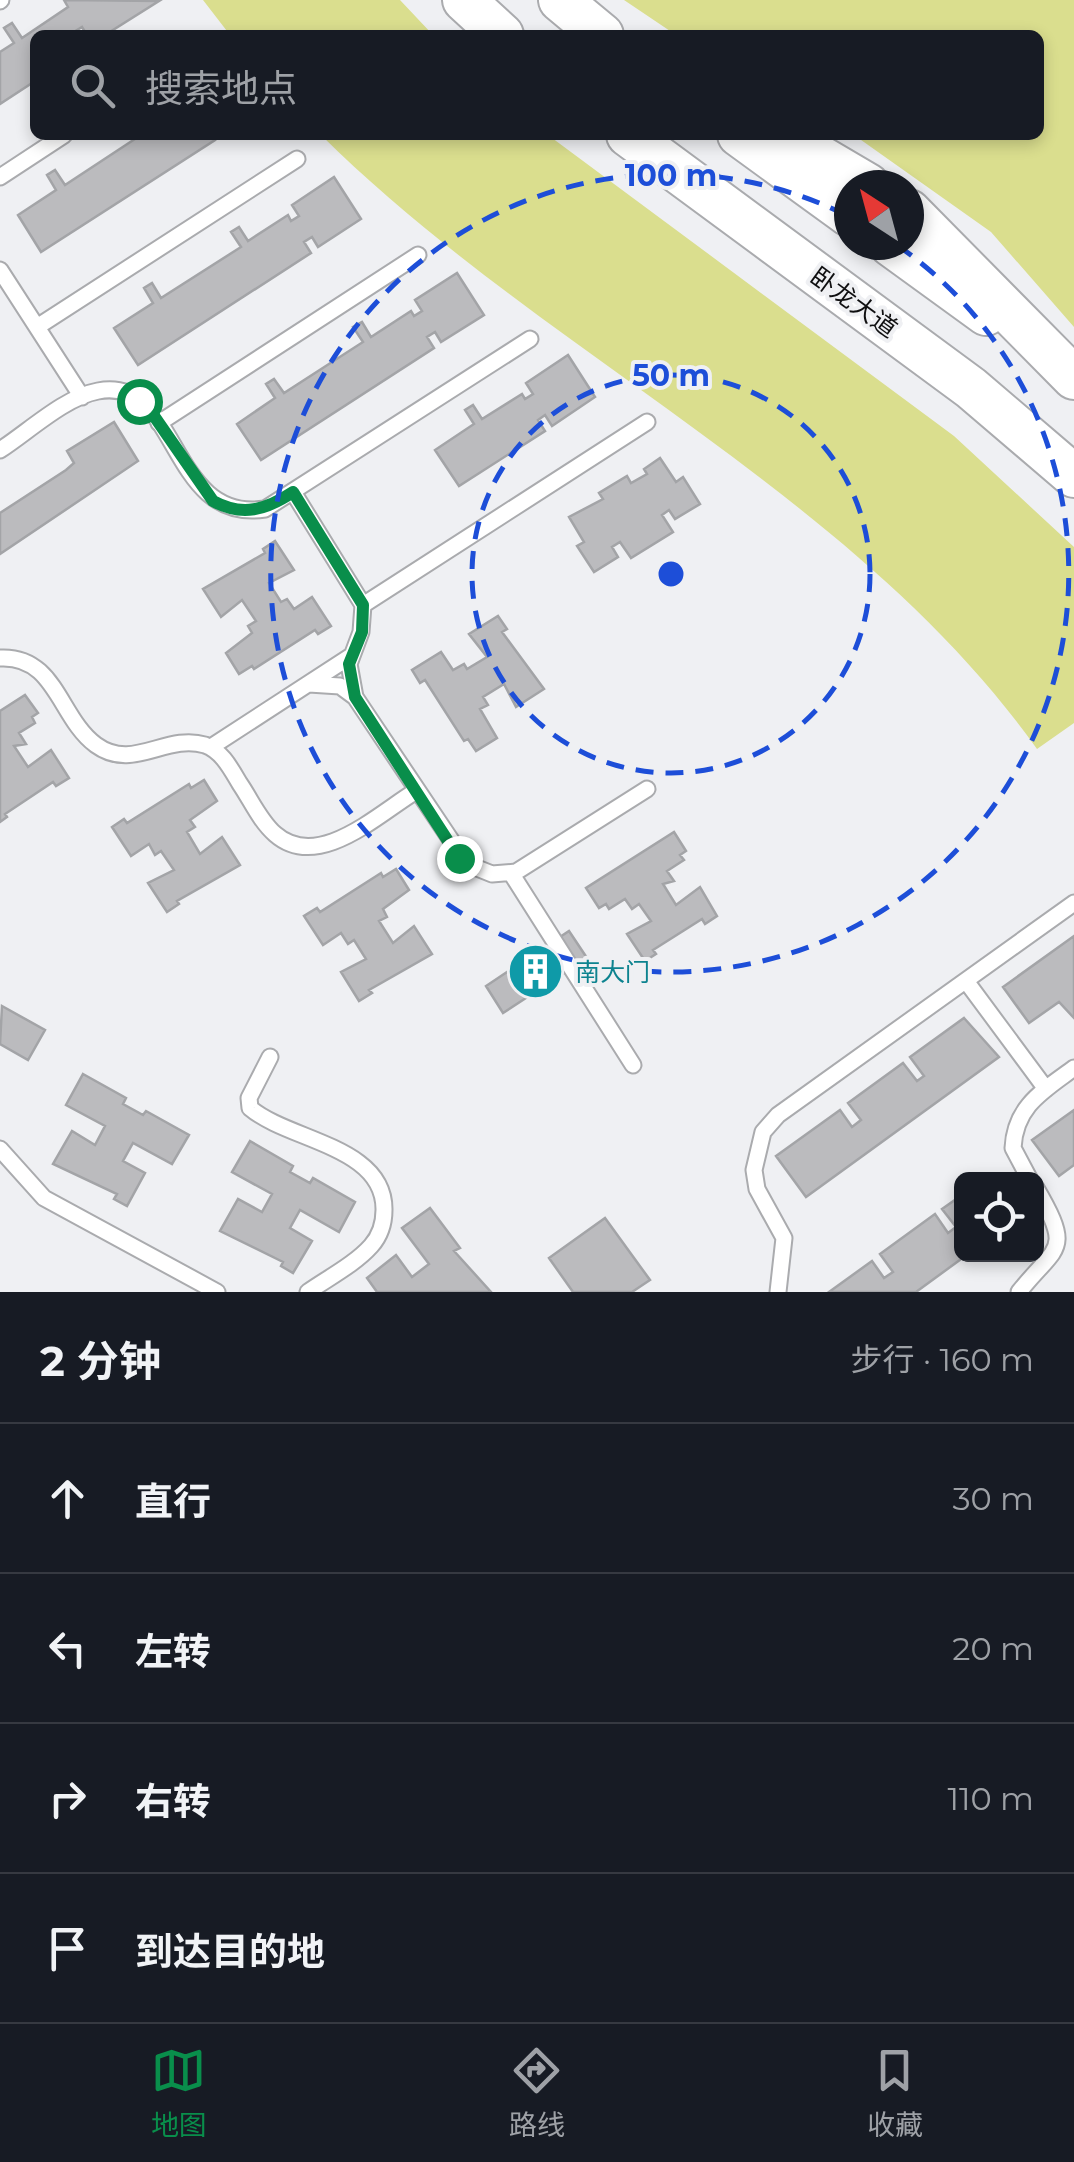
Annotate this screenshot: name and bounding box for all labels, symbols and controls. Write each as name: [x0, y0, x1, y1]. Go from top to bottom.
search box: [30, 30, 1044, 140]
icon: search: [65, 58, 120, 113]
text: 搜索地点: [145, 65, 297, 112]
text: 100 m: [625, 157, 717, 194]
north arrow: [834, 170, 924, 260]
street label: 卧龙大道: [805, 260, 903, 344]
text: 50 m: [632, 357, 710, 394]
route start: [117, 379, 163, 425]
centre of rings: [653, 556, 689, 592]
route end: [437, 836, 483, 882]
building icon: 南大门: [506, 942, 566, 1002]
place label: 南大门: [575, 957, 650, 987]
map controls: [954, 1172, 1044, 1262]
button: locate: [954, 1172, 1044, 1262]
text: 2 分钟: [40, 1335, 161, 1387]
text: 步行 · 160 m: [851, 1340, 1034, 1379]
icon: ahead: [40, 1471, 95, 1526]
text: 直行: [135, 1478, 211, 1525]
text: 30 m: [952, 1479, 1034, 1518]
icon: left: [40, 1621, 95, 1676]
text: 左转: [135, 1628, 211, 1675]
text: 20 m: [952, 1629, 1034, 1668]
icon: right: [40, 1771, 95, 1826]
text: 右转: [135, 1778, 211, 1825]
text: 110 m: [947, 1779, 1034, 1818]
icon: arrive: [40, 1921, 95, 1976]
text: 到达目的地: [135, 1928, 325, 1975]
tab: 地图: [151, 2043, 207, 2143]
tab: 路线: [509, 2043, 565, 2143]
tab: 收藏: [867, 2043, 923, 2143]

